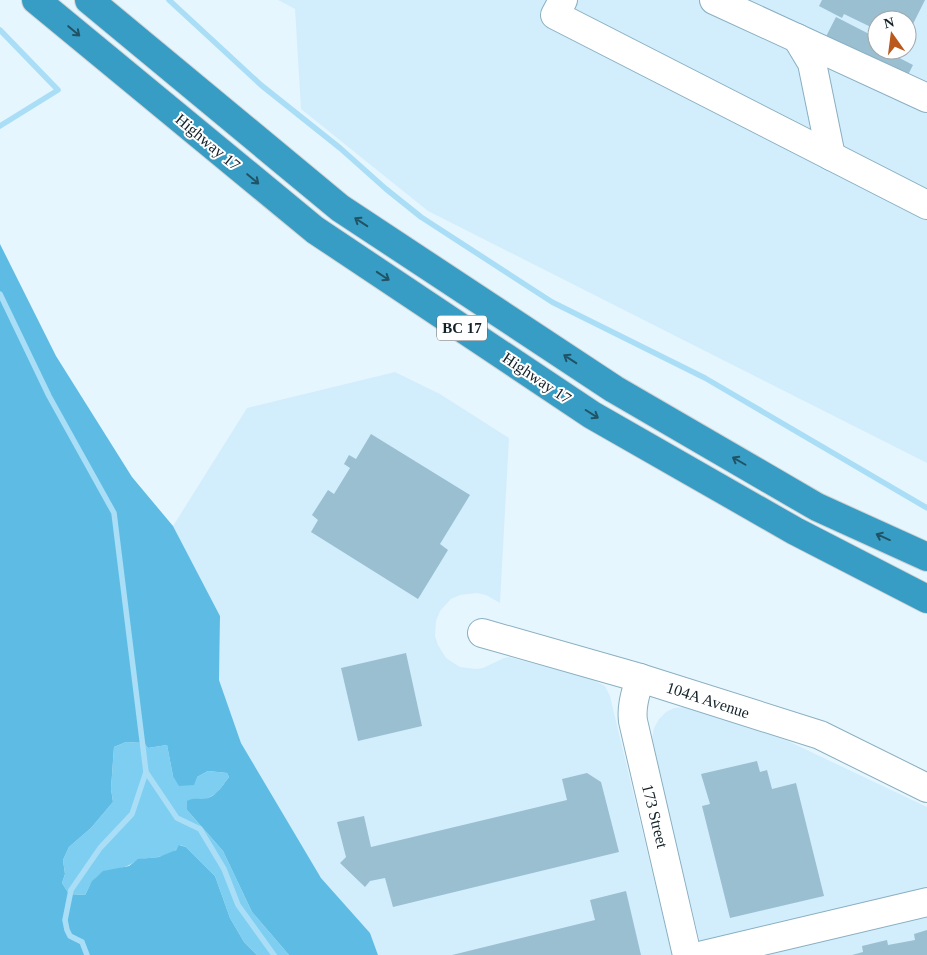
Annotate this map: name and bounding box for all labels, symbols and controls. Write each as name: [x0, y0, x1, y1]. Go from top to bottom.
north arrow: [867, 10, 917, 60]
text: N: [882, 14, 896, 31]
one-way arrow: [67, 25, 80, 36]
street label: Highway 17: [172, 110, 244, 175]
one-way arrow: [246, 174, 259, 185]
one-way arrow: [354, 217, 368, 227]
one-way arrow: [376, 271, 390, 281]
road number: BC 17: [437, 316, 487, 340]
street label: Highway 17: [499, 349, 574, 408]
one-way arrow: [563, 354, 577, 364]
one-way arrow: [584, 410, 598, 420]
one-way arrow: [732, 456, 746, 466]
one-way arrow: [876, 531, 891, 541]
street label: 104A Avenue: [664, 679, 752, 721]
street label: 173 Street: [639, 782, 671, 850]

